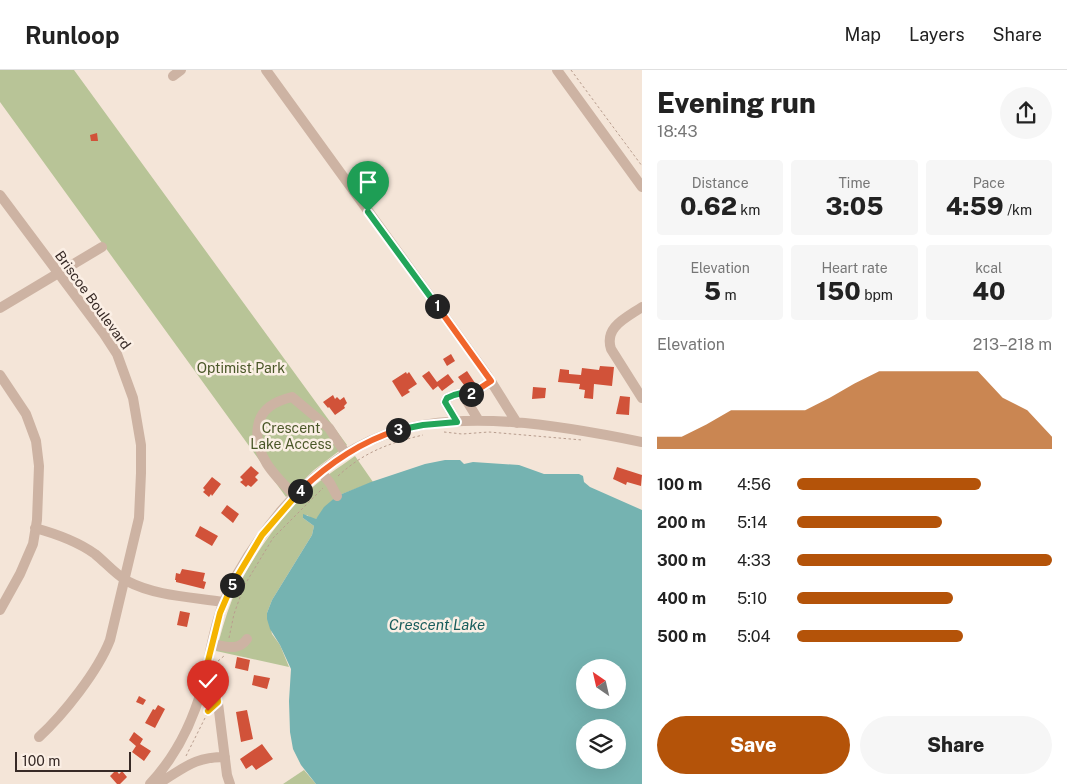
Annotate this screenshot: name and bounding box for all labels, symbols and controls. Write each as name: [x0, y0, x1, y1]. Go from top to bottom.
text: Runloop: [25, 21, 120, 49]
text: Map: [845, 24, 881, 45]
text: Layers: [909, 24, 965, 45]
text: Share: [993, 24, 1042, 45]
text: Evening run: [657, 86, 816, 119]
button: share: [1000, 87, 1052, 139]
text: 18:43: [657, 122, 698, 141]
pin: [347, 161, 389, 212]
icon: arrive: [354, 168, 382, 196]
text: Distance: [692, 175, 749, 191]
text: Time: [839, 175, 870, 191]
text: Pace: [973, 175, 1005, 191]
text: 0.62: [680, 191, 737, 221]
text: 3:05: [825, 191, 884, 221]
text: 4:59: [946, 191, 1004, 221]
text: km: [737, 202, 760, 218]
text: /km: [1004, 202, 1032, 218]
street label: Briscoe Boulevard: [52, 248, 134, 352]
text: Elevation: [690, 260, 750, 276]
text: Heart rate: [821, 260, 888, 276]
text: kcal: [975, 260, 1002, 276]
text: 5: [704, 276, 721, 306]
text: 150: [816, 276, 861, 306]
text: 40: [972, 276, 1005, 306]
text: m: [721, 287, 737, 303]
text: bpm: [861, 287, 893, 303]
pin: 1: [424, 294, 450, 318]
text: 1: [435, 298, 441, 314]
text: Elevation: [657, 335, 725, 354]
text: 213–218 m: [973, 335, 1052, 354]
park label: Optimist Park: [197, 360, 285, 376]
pin: 2: [458, 382, 484, 406]
text: 2: [467, 386, 476, 402]
pin: 3: [386, 418, 410, 442]
park label: Crescent Lake Access: [250, 420, 332, 452]
text: 3: [394, 422, 403, 438]
text: 100 m: [657, 475, 702, 494]
text: 4:56: [737, 475, 771, 494]
pin: 4: [288, 478, 312, 504]
text: 4: [296, 483, 305, 499]
text: 200 m: [657, 513, 706, 532]
text: 5:14: [737, 513, 767, 532]
text: 300 m: [657, 551, 706, 570]
text: 4:33: [737, 551, 771, 570]
pin: 5: [220, 572, 244, 598]
text: 5: [228, 577, 237, 593]
text: 400 m: [657, 589, 706, 608]
text: 5:10: [737, 589, 767, 608]
water label: Crescent Lake: [389, 616, 485, 633]
text: 500 m: [657, 627, 706, 646]
text: 5:04: [737, 627, 771, 646]
north arrow: [576, 659, 626, 709]
map controls: [576, 659, 626, 769]
pin: [187, 660, 229, 711]
icon: check: [194, 667, 222, 695]
button: Save: [657, 716, 850, 774]
button: Share: [860, 716, 1052, 774]
button: layers: [576, 719, 626, 769]
scale bar: [15, 749, 131, 772]
text: 100 m: [22, 753, 60, 769]

